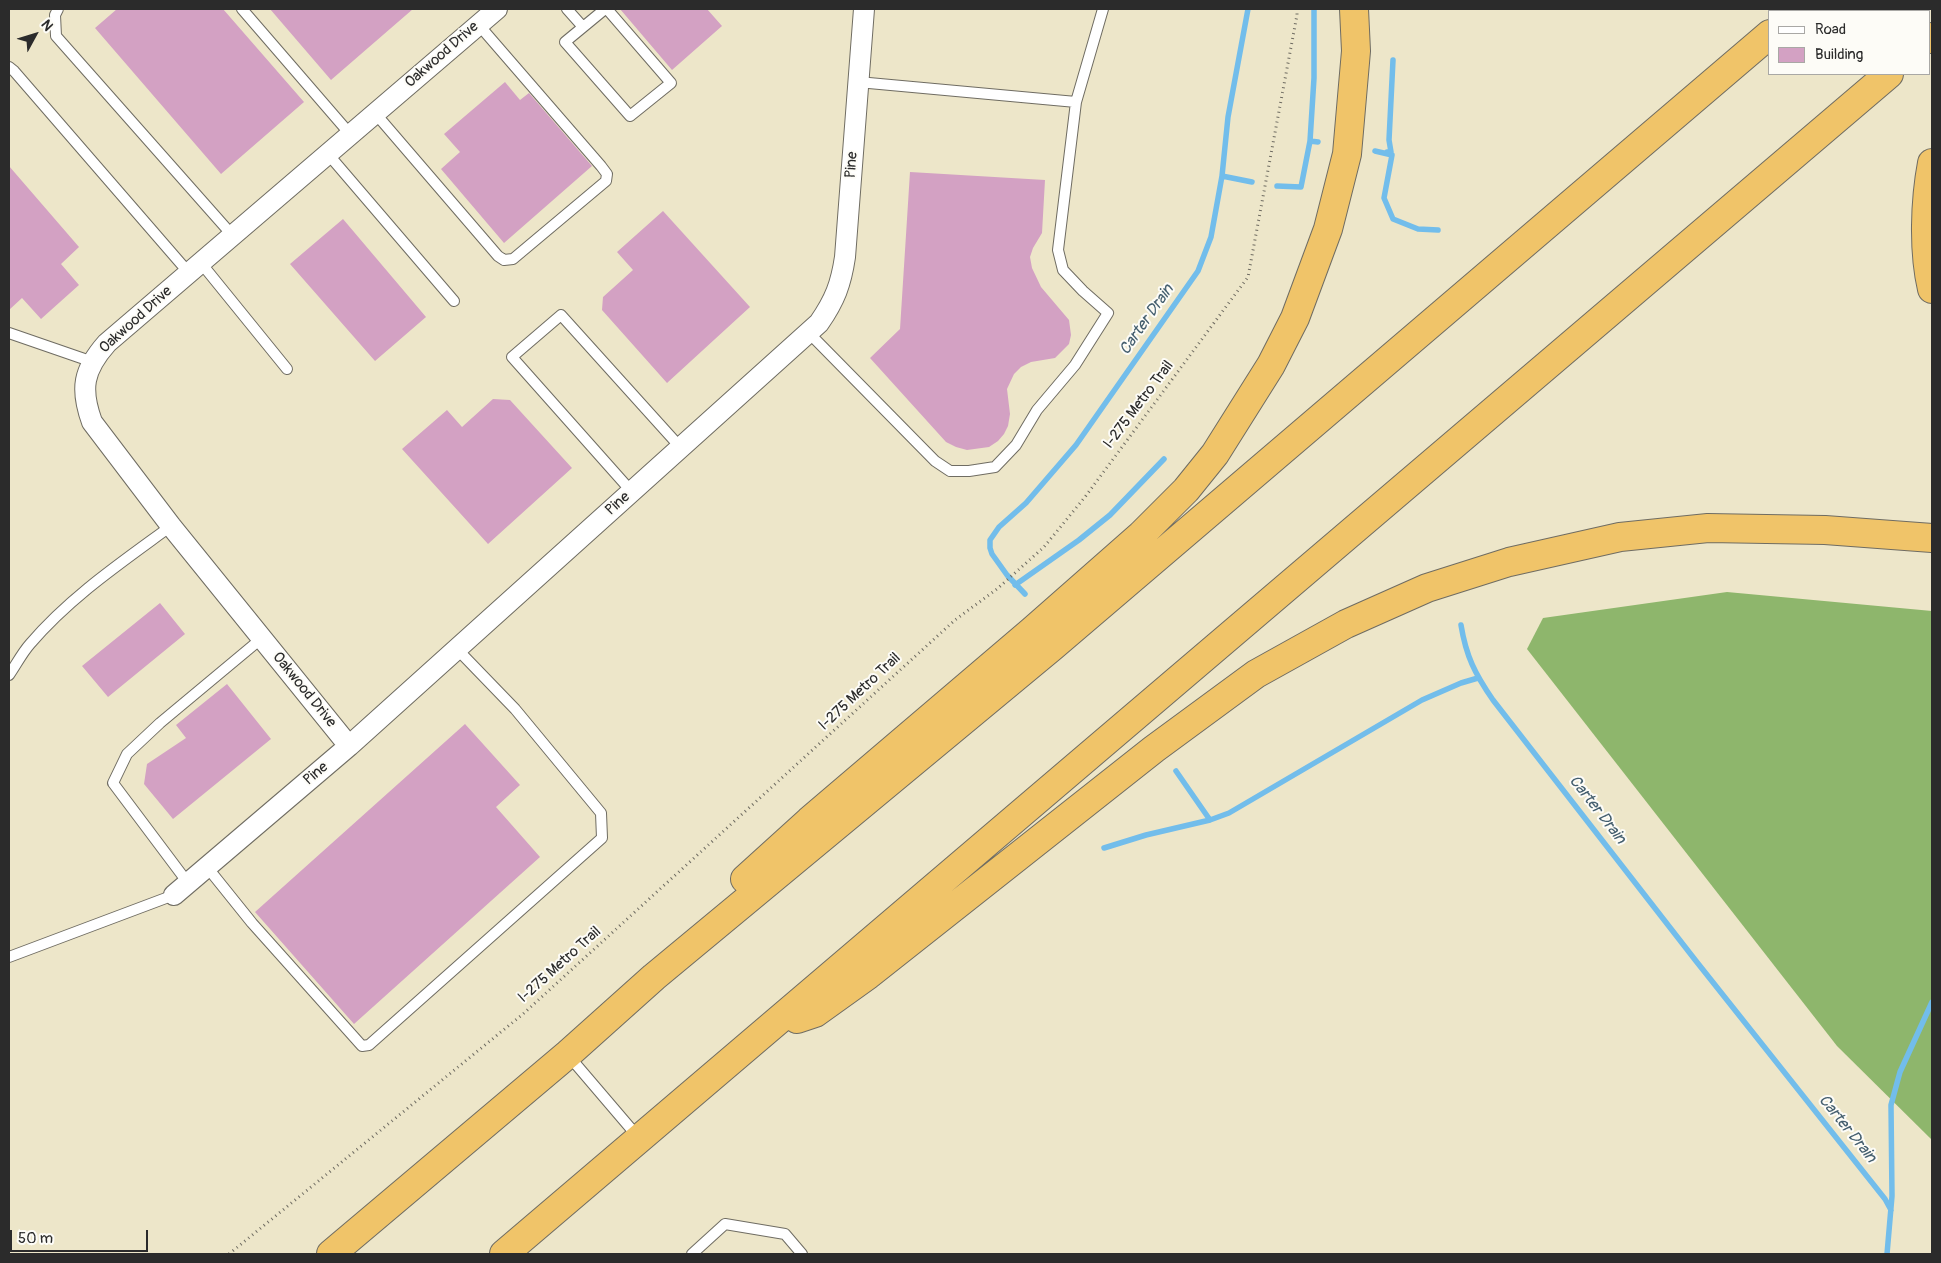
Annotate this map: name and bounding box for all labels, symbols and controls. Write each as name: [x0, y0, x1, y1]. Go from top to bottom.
north arrow: [10, 10, 60, 60]
legend: [1768, 10, 1931, 75]
text: N: [37, 16, 57, 34]
street label: Oakwood Drive: [402, 18, 482, 92]
text: Road: [1815, 20, 1846, 39]
text: Building: [1815, 45, 1863, 64]
street label: Pine: [842, 151, 862, 179]
water label: Carter Drain: [1116, 281, 1178, 359]
street label: Oakwood Drive: [96, 283, 176, 357]
street label: I-275 Metro Trail: [1100, 358, 1178, 452]
street label: Pine: [602, 488, 634, 520]
street label: Oakwood Drive: [268, 649, 340, 731]
street label: I-275 Metro Trail: [815, 649, 905, 735]
street label: Pine: [300, 759, 332, 789]
water label: Carter Drain: [1564, 772, 1630, 848]
street label: I-275 Metro Trail: [515, 923, 605, 1007]
water label: Carter Drain: [1814, 1091, 1880, 1167]
scale bar: [12, 1220, 150, 1252]
text: 50 m: [18, 1229, 53, 1248]

